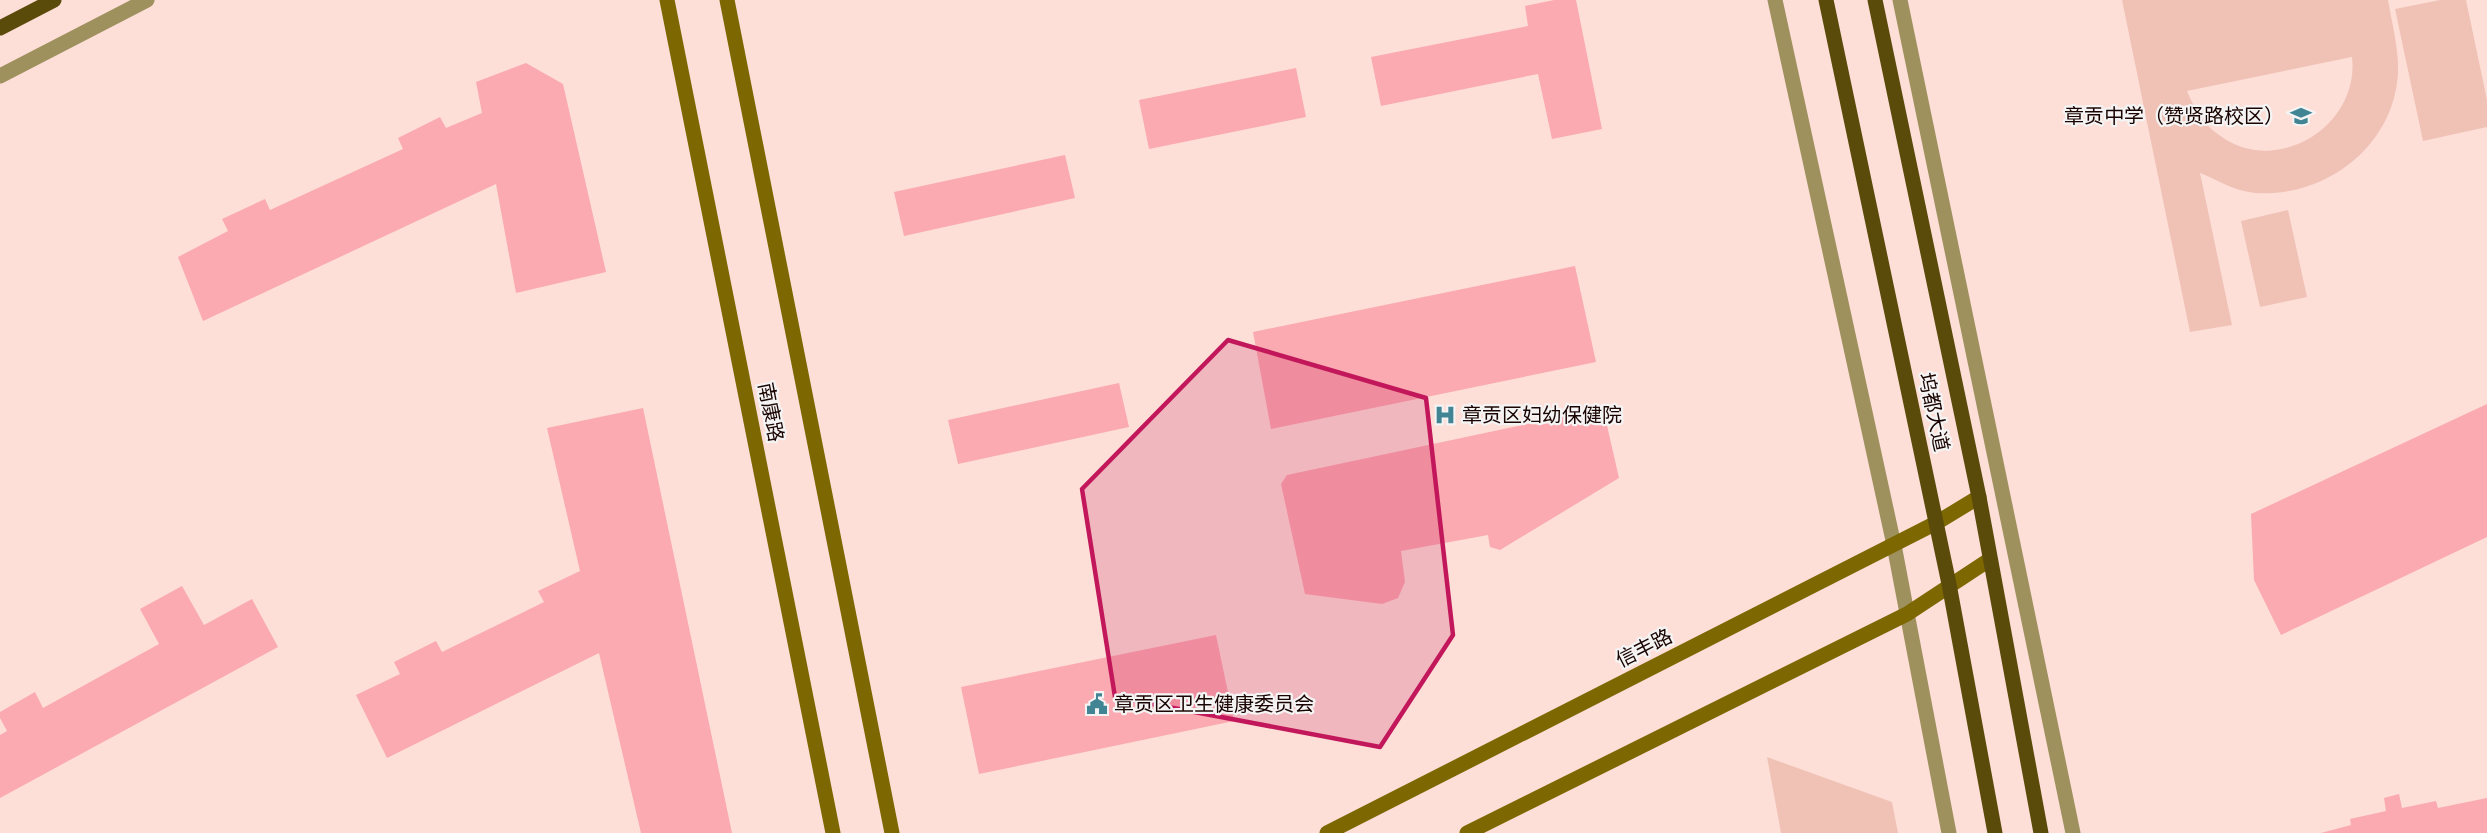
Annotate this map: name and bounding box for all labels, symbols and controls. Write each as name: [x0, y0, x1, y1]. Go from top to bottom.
place label: 章贡中学（赞贤路校区）: [2064, 104, 2284, 128]
school or university icon: 章贡中学（赞贤路校区）: [2289, 104, 2313, 128]
street label: 坞都大道: [1914, 370, 1954, 454]
street label: 南康路: [753, 380, 789, 444]
hospital icon: 章贡区妇幼保健院: [1433, 403, 1457, 427]
place label: 章贡区妇幼保健院: [1462, 403, 1622, 427]
street label: 信丰路: [1612, 624, 1676, 672]
public building icon: 章贡区卫生健康委员会: [1085, 692, 1109, 716]
place label: 章贡区卫生健康委员会: [1114, 692, 1314, 716]

